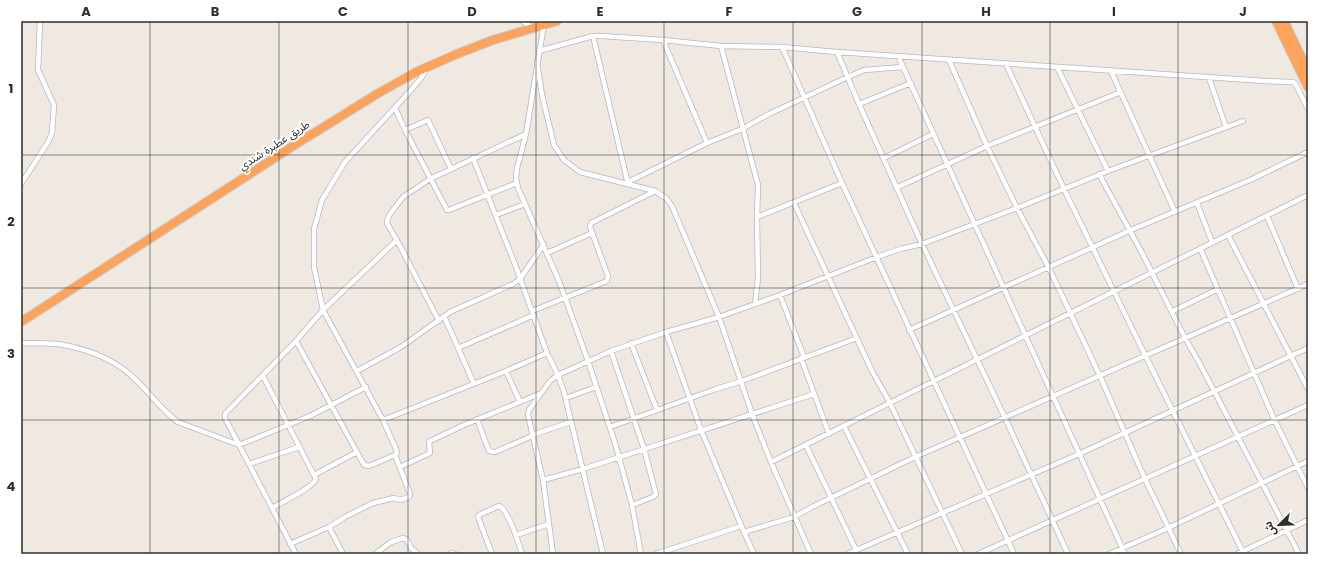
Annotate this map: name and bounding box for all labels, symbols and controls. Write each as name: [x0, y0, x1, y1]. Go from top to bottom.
text: A: [81, 2, 91, 21]
text: B: [211, 2, 220, 21]
text: C: [338, 2, 348, 21]
text: D: [467, 2, 477, 21]
text: E: [596, 2, 604, 21]
text: F: [725, 2, 733, 21]
text: G: [852, 2, 862, 21]
text: H: [981, 2, 991, 21]
text: I: [1112, 2, 1116, 21]
text: J: [1239, 2, 1247, 21]
text: 1: [9, 79, 13, 98]
street label: طريق عطبرة شندي: [235, 116, 313, 175]
text: 2: [7, 212, 15, 231]
text: 3: [7, 344, 15, 363]
text: 4: [7, 477, 16, 496]
north arrow: [1259, 505, 1299, 545]
text: ش: [1259, 519, 1280, 539]

